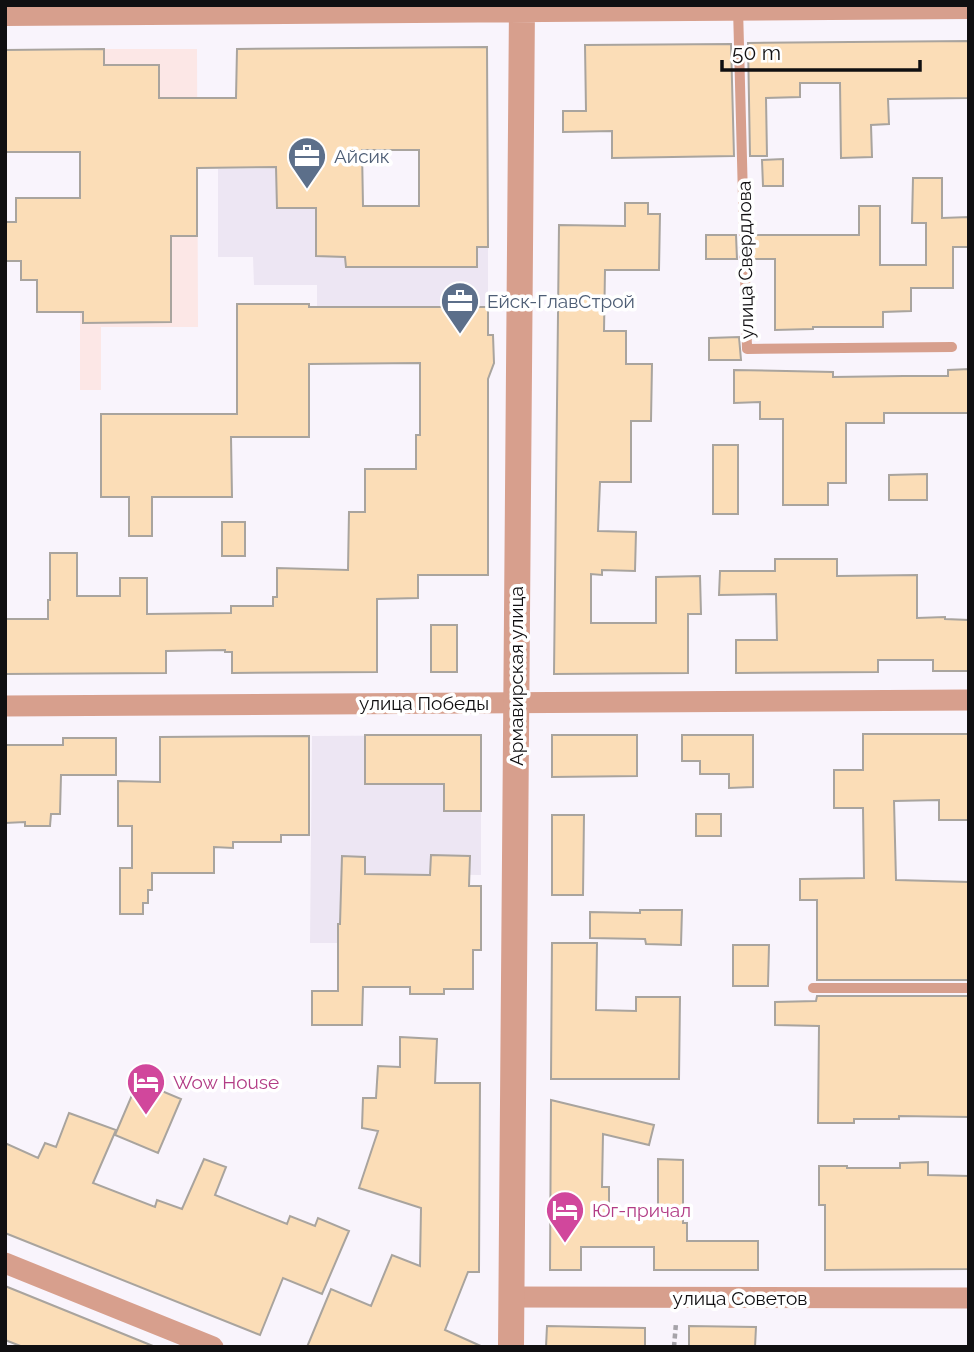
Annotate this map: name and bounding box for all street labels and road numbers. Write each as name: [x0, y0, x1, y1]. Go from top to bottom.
street label: улица Свердлова: [733, 181, 757, 339]
street label: Армавирская улица: [505, 586, 527, 766]
street label: улица Победы: [359, 692, 489, 714]
street label: улица Советов: [673, 1287, 807, 1309]

